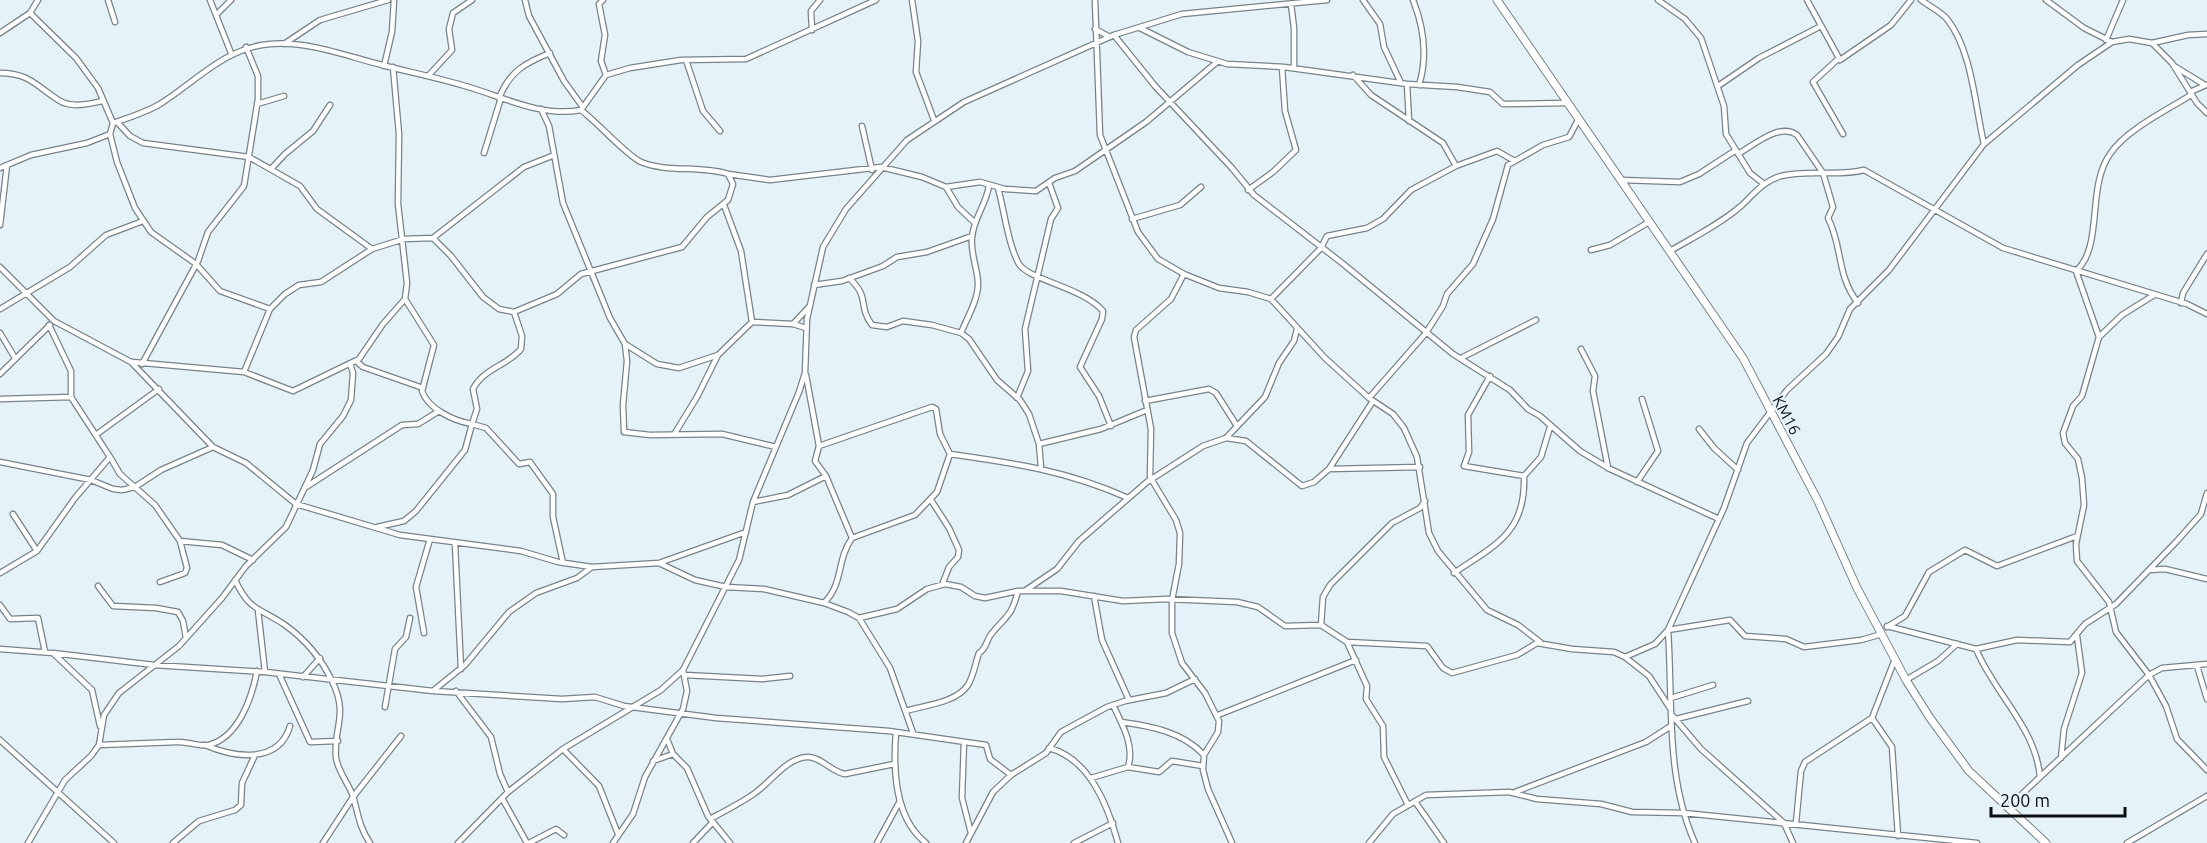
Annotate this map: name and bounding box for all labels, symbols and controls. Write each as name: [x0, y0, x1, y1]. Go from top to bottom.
street label: KM16: [1769, 392, 1805, 438]
scale bar: [1991, 780, 2124, 818]
text: 200 m: [2000, 790, 2050, 810]

